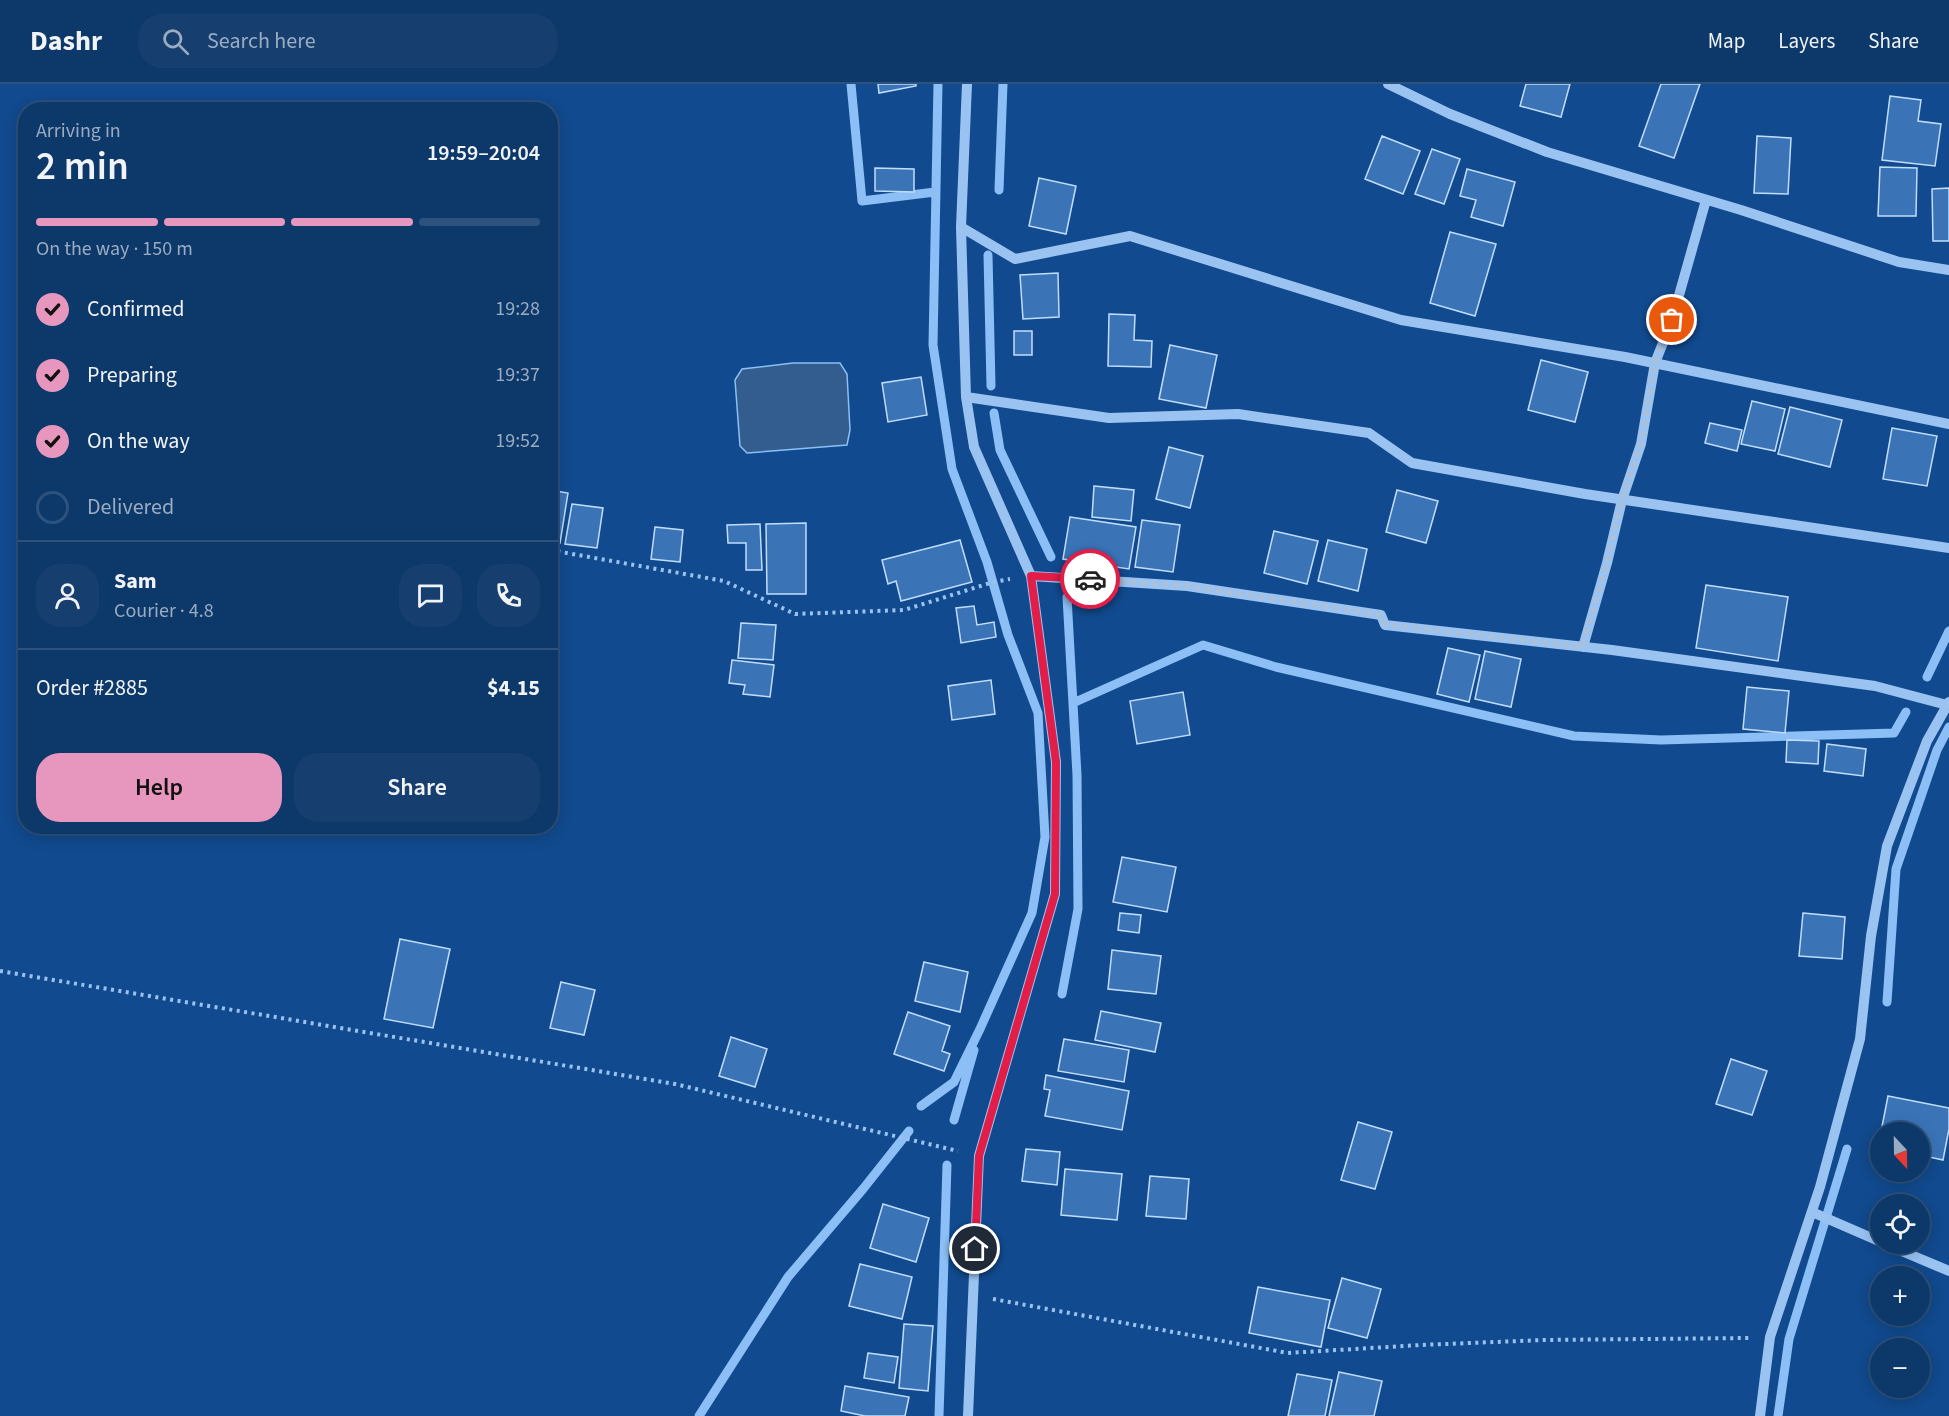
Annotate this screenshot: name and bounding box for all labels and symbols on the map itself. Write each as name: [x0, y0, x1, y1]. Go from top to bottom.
pin: [1646, 294, 1697, 345]
courier: [1060, 549, 1120, 609]
north arrow: [1870, 1122, 1930, 1182]
pin: [949, 1223, 1000, 1274]

